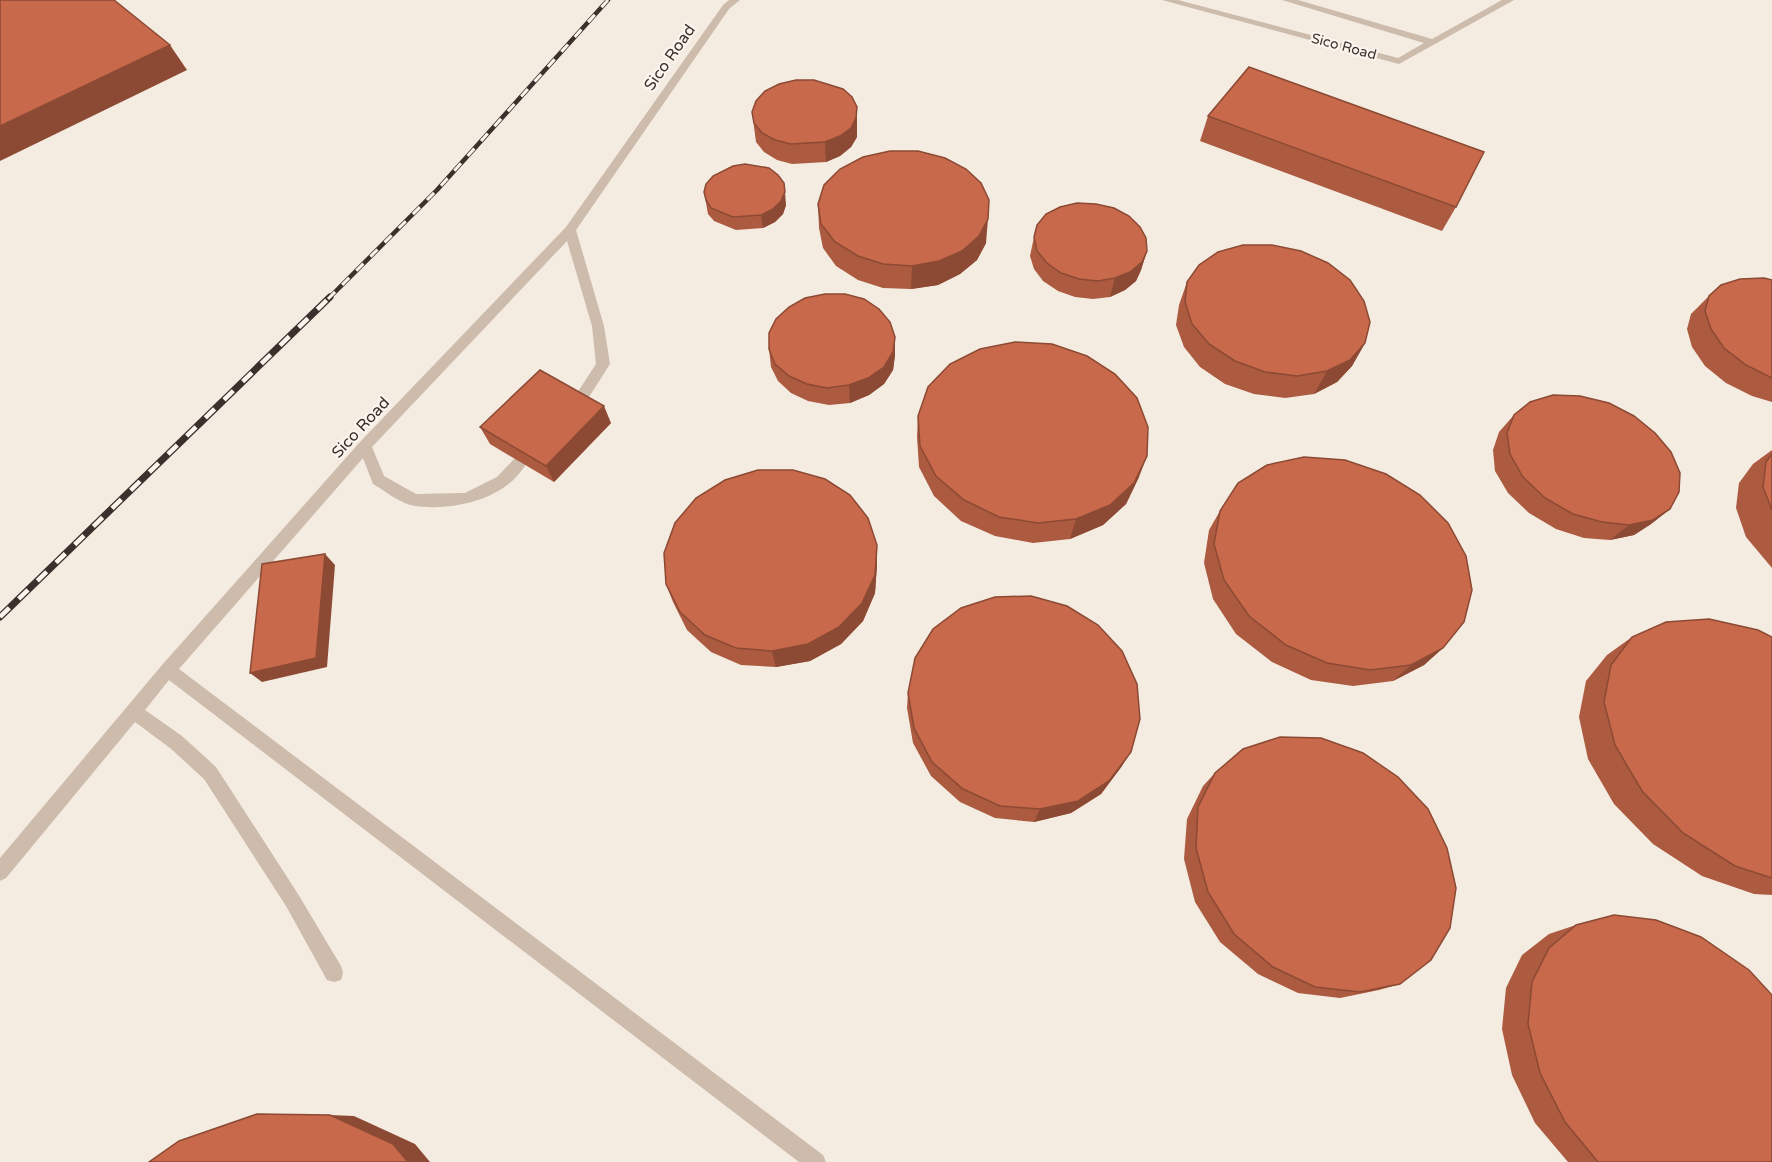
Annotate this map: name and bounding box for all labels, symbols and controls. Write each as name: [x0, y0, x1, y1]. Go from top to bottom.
street label: Sico Road: [640, 21, 700, 95]
street label: Sico Road: [1309, 30, 1378, 63]
street label: Sico Road: [327, 393, 394, 462]

